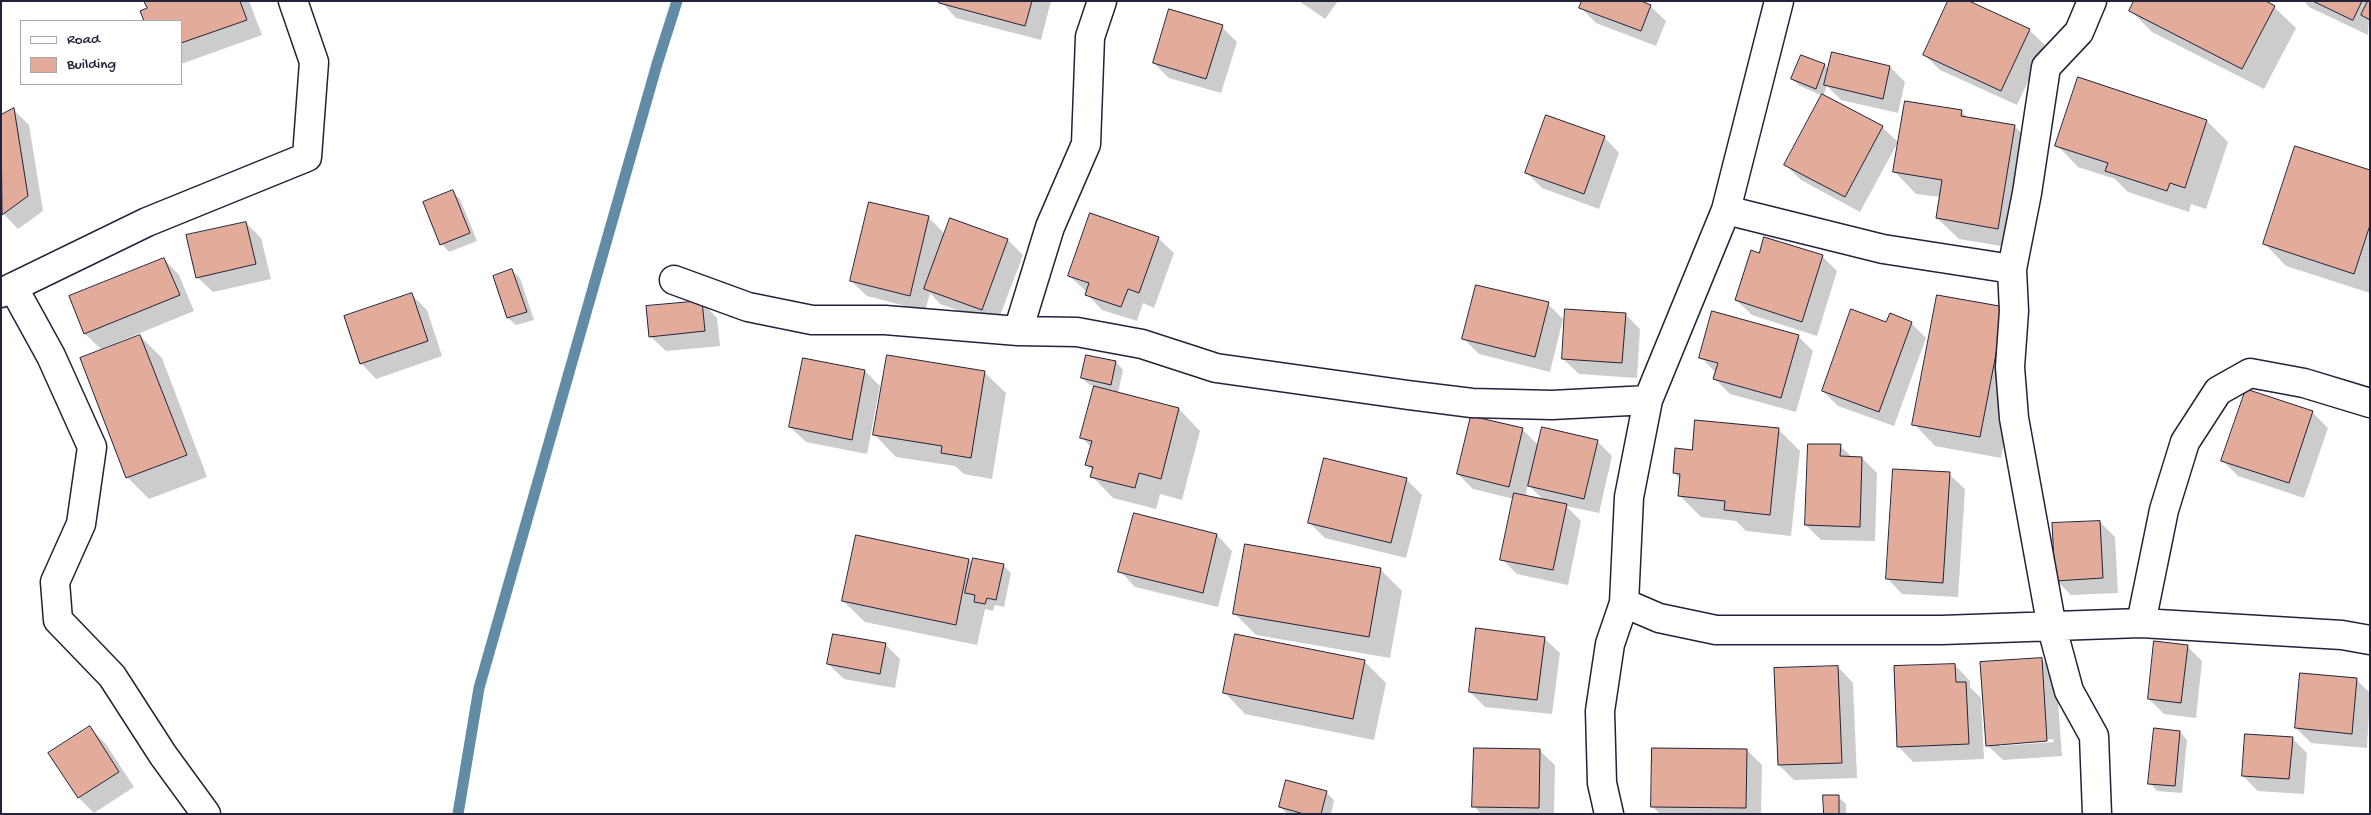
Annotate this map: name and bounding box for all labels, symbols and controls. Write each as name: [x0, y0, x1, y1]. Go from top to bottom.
legend: [20, 20, 182, 85]
text: Road: [67, 31, 100, 49]
text: Building: [67, 56, 116, 74]

